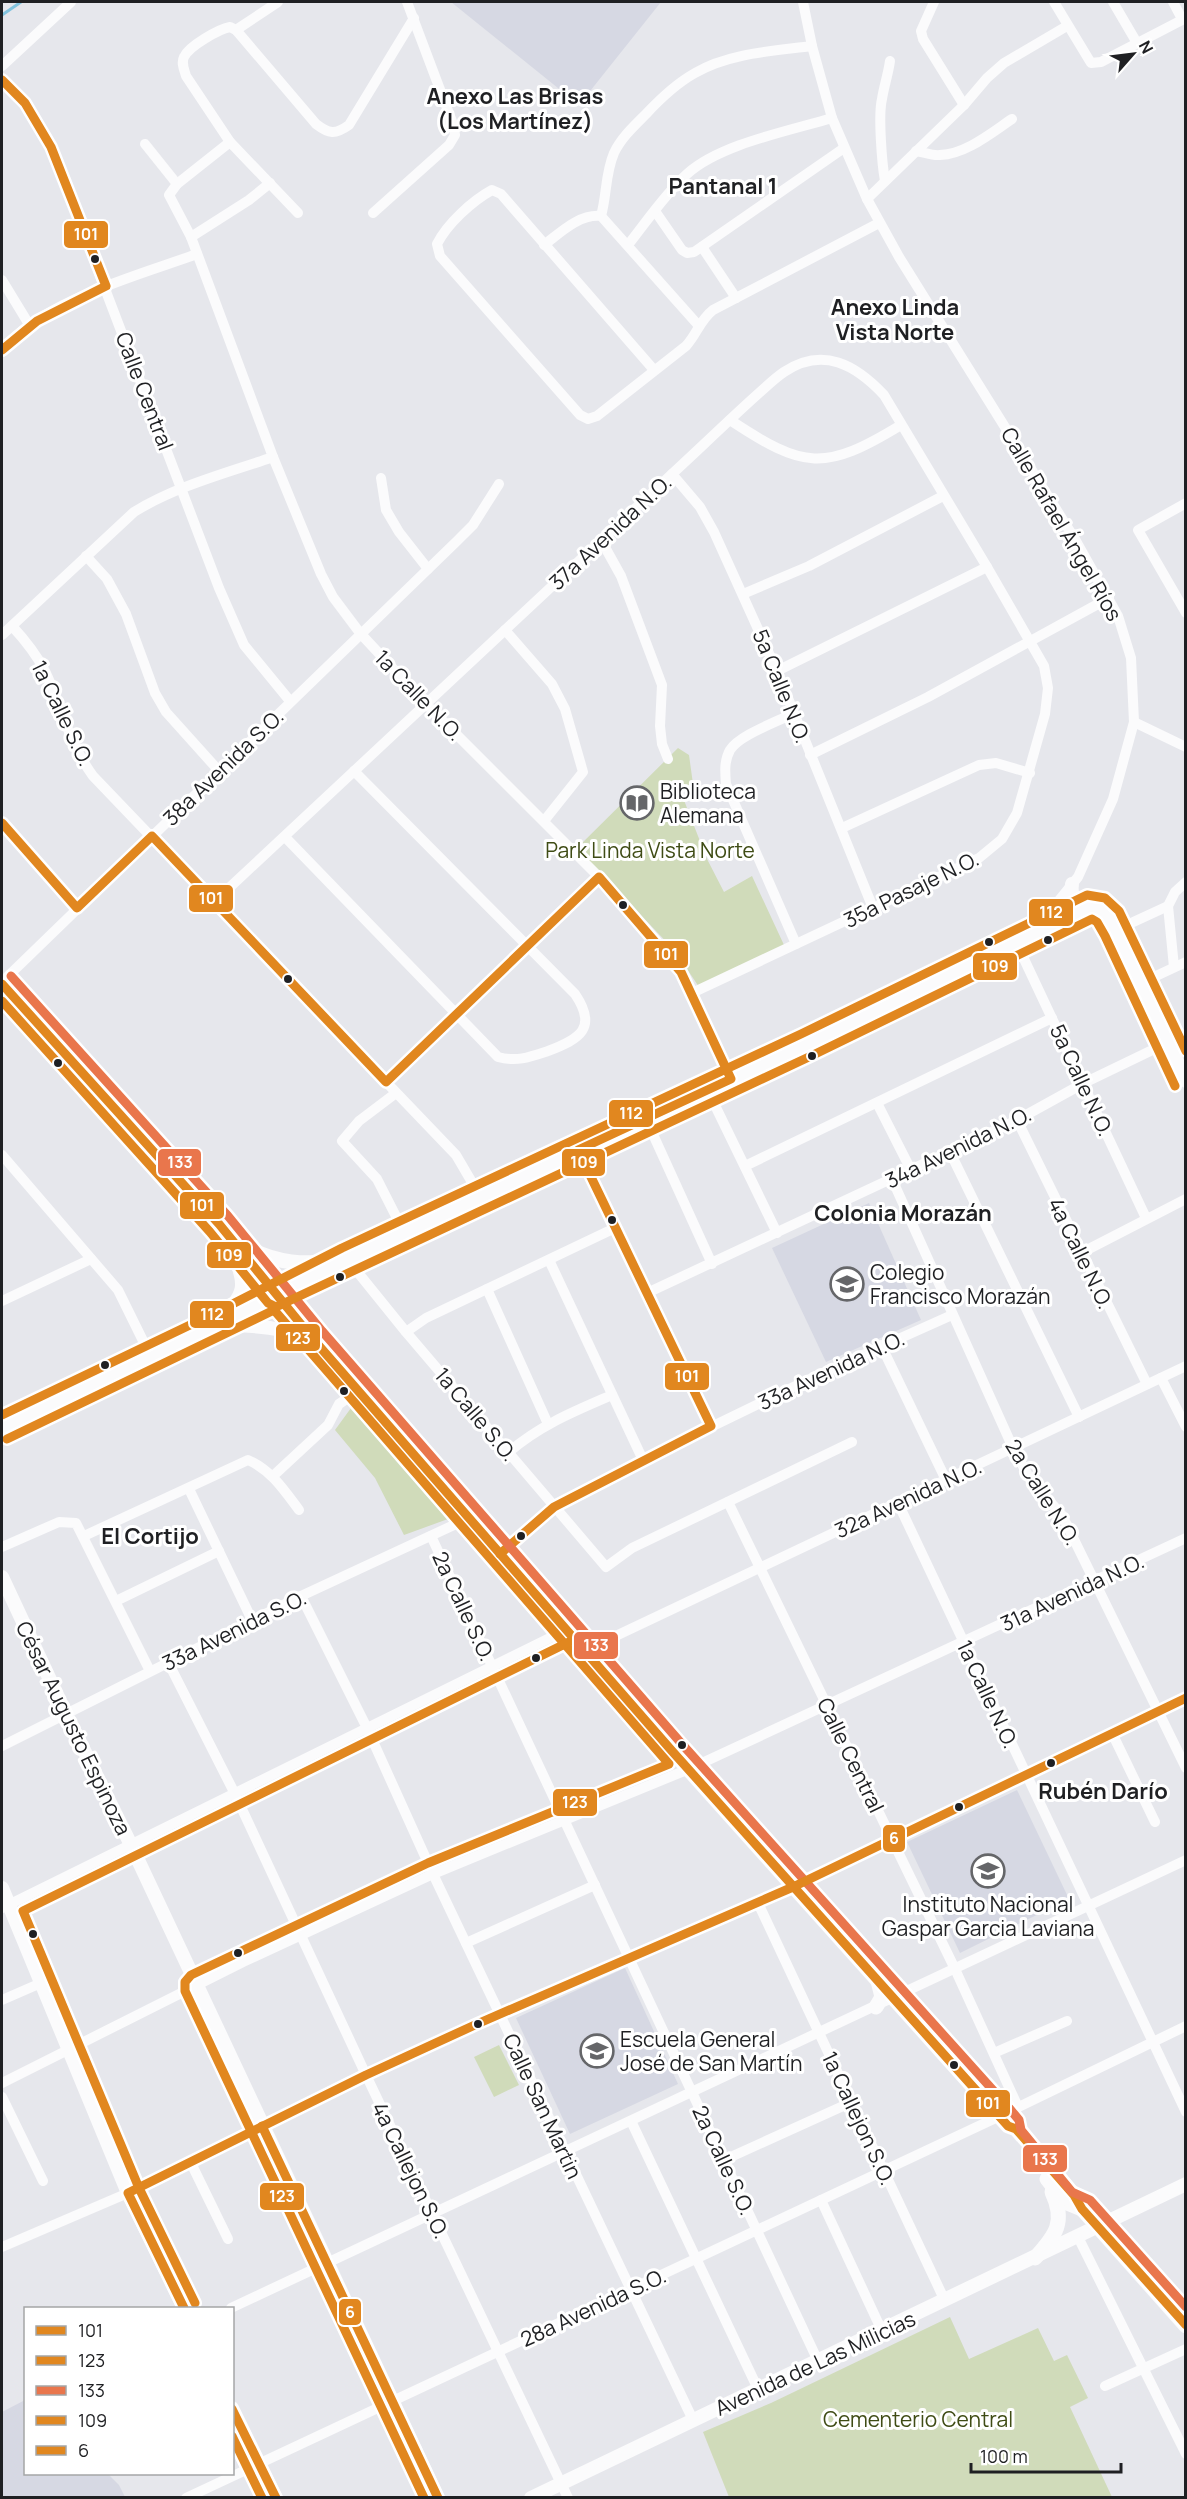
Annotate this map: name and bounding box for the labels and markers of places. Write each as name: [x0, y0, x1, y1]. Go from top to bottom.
unlabelled marker: [89, 253, 101, 265]
place label: Biblioteca Alemana: [660, 777, 756, 829]
library icon: Biblioteca Alemana: [619, 785, 655, 821]
unlabelled marker: [617, 899, 629, 911]
unlabelled marker: [1042, 934, 1054, 946]
unlabelled marker: [983, 936, 995, 948]
unlabelled marker: [282, 973, 294, 985]
unlabelled marker: [806, 1050, 818, 1062]
unlabelled marker: [52, 1057, 64, 1069]
unlabelled marker: [606, 1214, 618, 1226]
place label: Colegio Francisco Morazán: [870, 1258, 1050, 1310]
school or university icon: Colegio Francisco Morazán: [829, 1266, 865, 1302]
unlabelled marker: [334, 1271, 346, 1283]
unlabelled marker: [99, 1359, 111, 1371]
unlabelled marker: [338, 1385, 350, 1397]
unlabelled marker: [515, 1530, 527, 1542]
unlabelled marker: [530, 1652, 542, 1664]
unlabelled marker: [676, 1739, 688, 1751]
unlabelled marker: [1045, 1757, 1057, 1769]
unlabelled marker: [953, 1801, 965, 1813]
school or university icon: Instituto Nacional Gaspar Garcia Laviana: [970, 1853, 1006, 1889]
place label: Instituto Nacional Gaspar Garcia Laviana: [882, 1890, 1094, 1942]
unlabelled marker: [27, 1928, 39, 1940]
unlabelled marker: [232, 1947, 244, 1959]
unlabelled marker: [472, 2018, 484, 2030]
place label: Escuela General José de San Martín: [620, 2025, 802, 2077]
school or university icon: Escuela General José de San Martín: [579, 2033, 615, 2069]
unlabelled marker: [948, 2059, 960, 2071]

